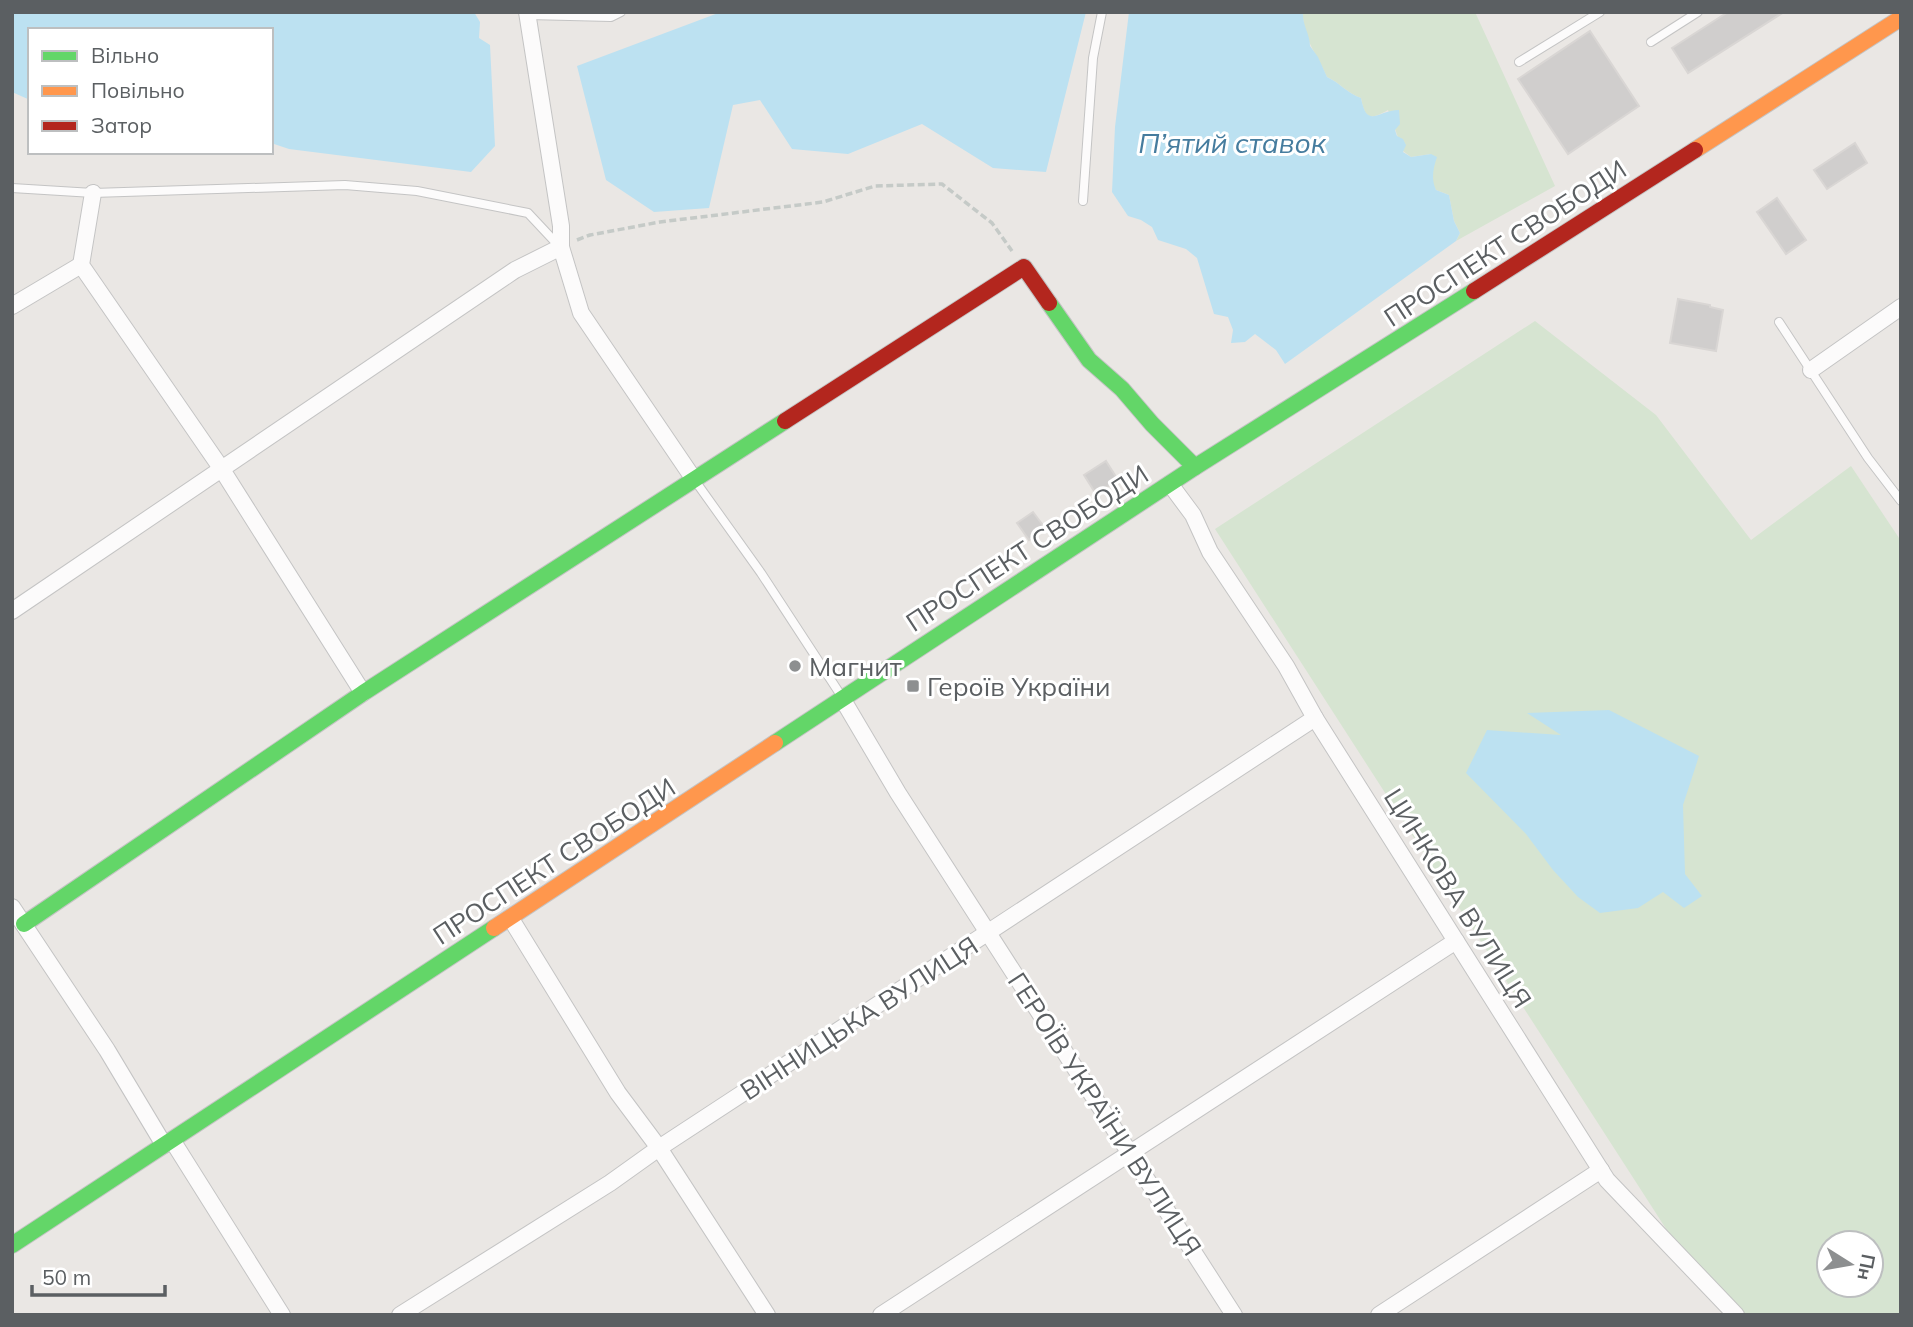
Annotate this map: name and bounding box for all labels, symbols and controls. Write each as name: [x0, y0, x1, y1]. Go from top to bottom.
legend: [28, 28, 273, 154]
text: Вільно: [91, 42, 159, 68]
text: Повільно: [91, 77, 185, 103]
text: Затор: [91, 112, 152, 138]
water label: П’ятий ставок: [1138, 125, 1327, 160]
street label: ПРОСПЕКТ СВОБОДИ: [1378, 152, 1632, 334]
street label: ПРОСПЕКТ СВОБОДИ: [900, 457, 1154, 639]
place label: Магнит: [809, 650, 902, 683]
marker: Магнит: [787, 658, 803, 674]
place label: Героїв України: [927, 670, 1111, 703]
marker: Героїв України: [905, 678, 921, 694]
street label: ПРОСПЕКТ СВОБОДИ: [427, 770, 681, 952]
street label: ЦИНКОВА ВУЛИЦЯ: [1377, 782, 1539, 1014]
street label: ВІННИЦЬКА ВУЛИЦЯ: [734, 929, 984, 1107]
street label: ГЕРОЇВ УКРАЇНИ ВУЛИЦЯ: [1001, 966, 1209, 1262]
north arrow: [1815, 1229, 1885, 1299]
text: Пн: [1852, 1252, 1881, 1283]
scale bar: [32, 1254, 164, 1298]
text: 50 m: [42, 1264, 91, 1290]

